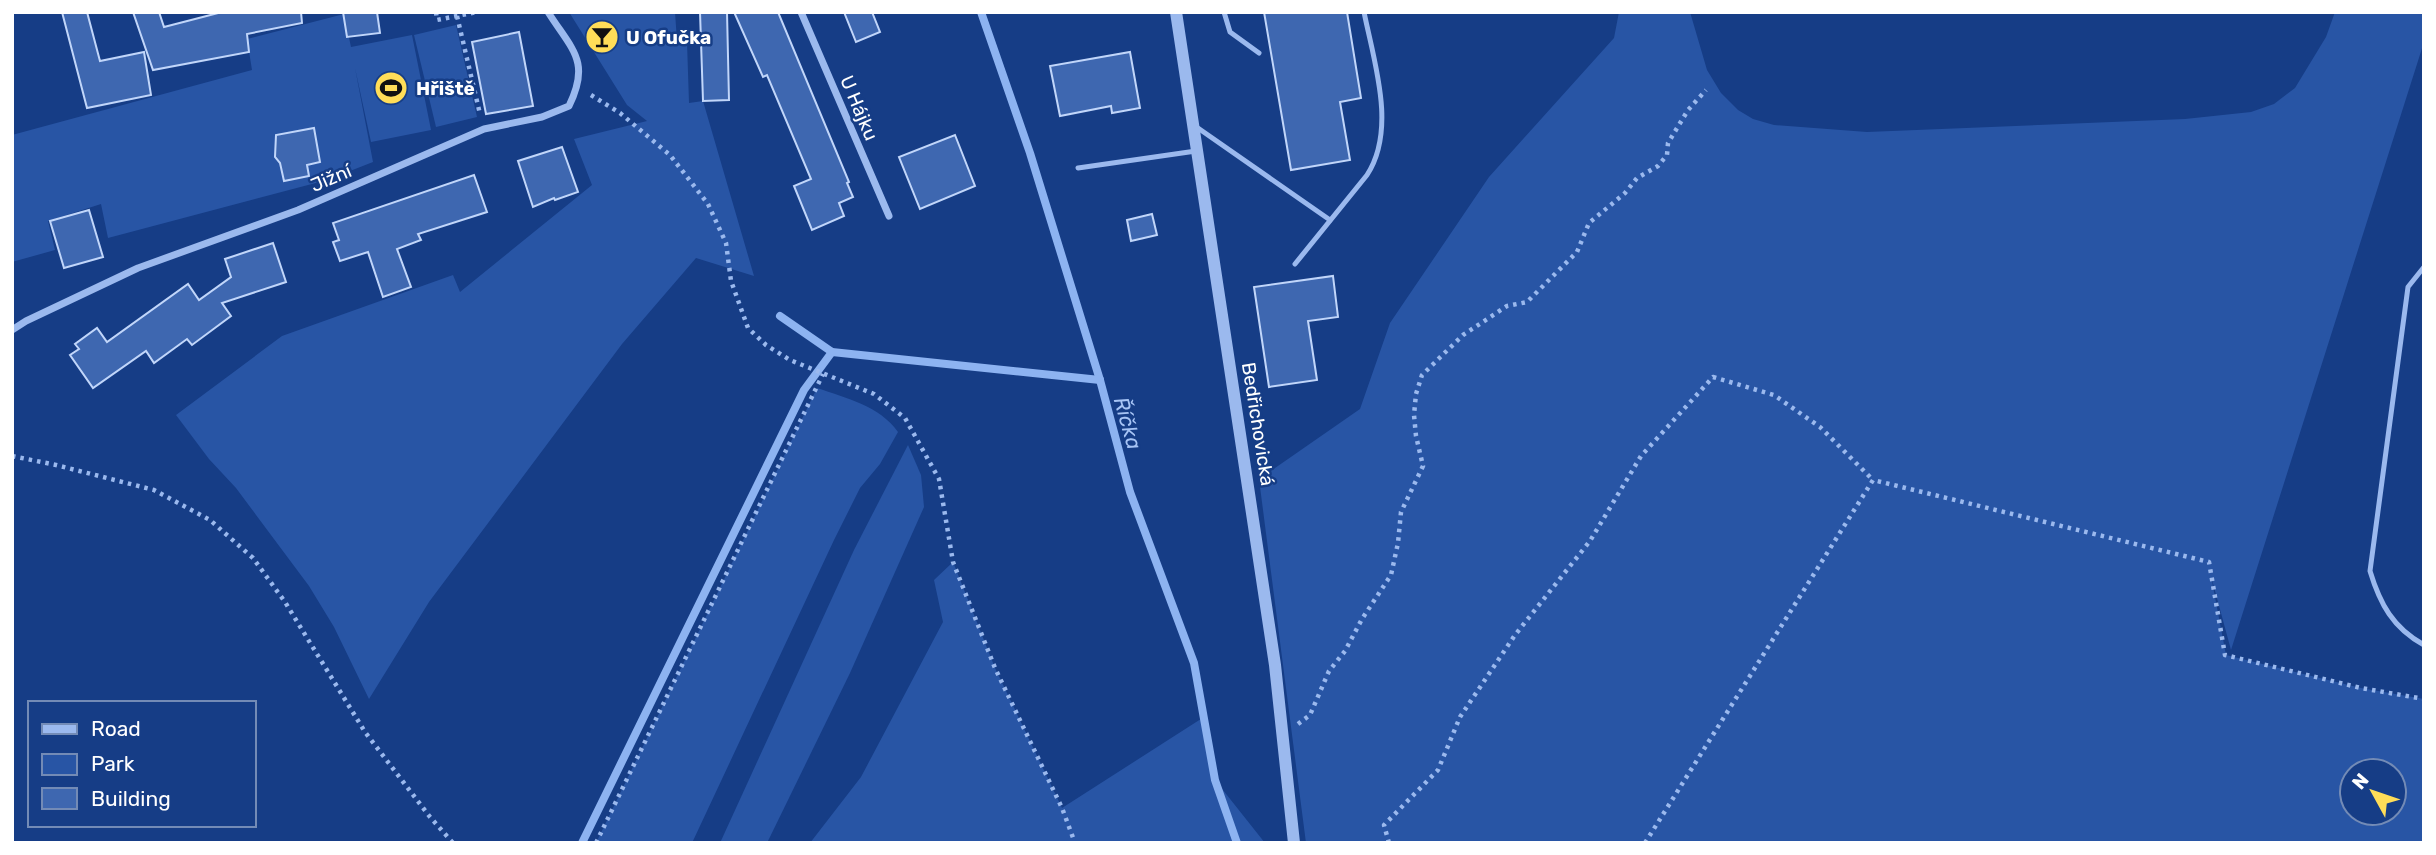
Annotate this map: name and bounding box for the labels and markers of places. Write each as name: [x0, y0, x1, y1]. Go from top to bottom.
bar icon: U Ofučka: [583, 18, 621, 56]
place label: U Ofučka: [626, 26, 711, 49]
sports icon: Hřiště: [372, 69, 410, 107]
place label: Hřiště: [416, 77, 475, 100]

